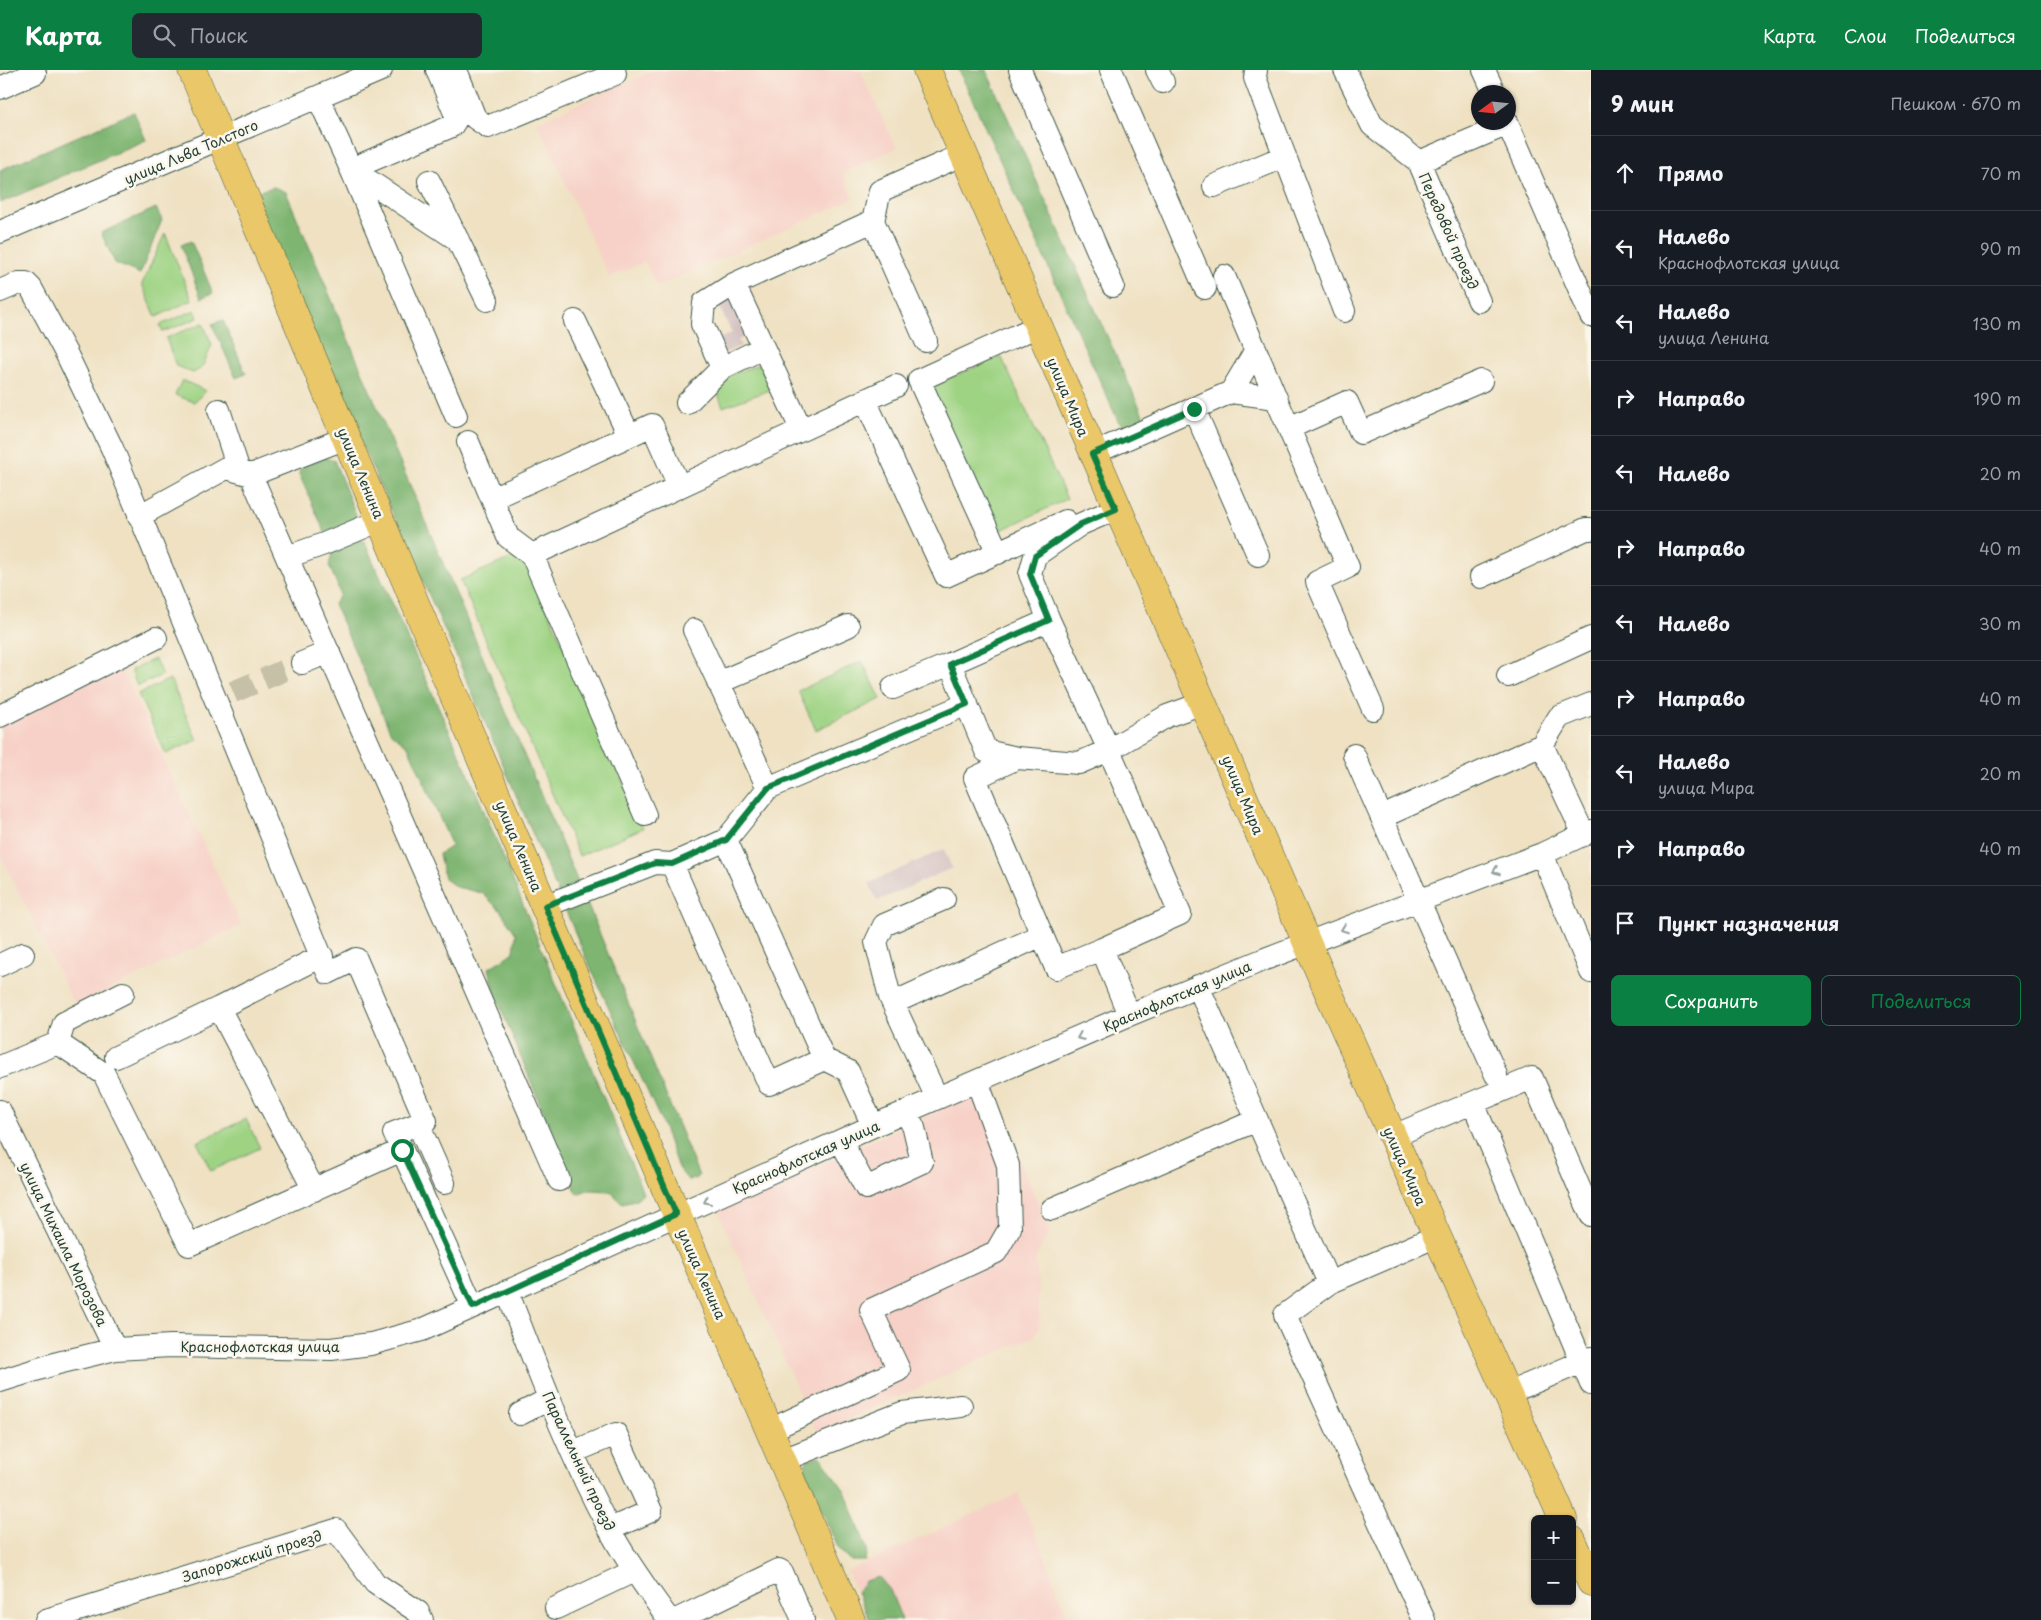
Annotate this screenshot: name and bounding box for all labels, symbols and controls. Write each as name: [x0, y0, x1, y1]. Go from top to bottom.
search box: [132, 13, 482, 58]
text: Карта: [25, 17, 102, 53]
icon: search: [150, 21, 178, 49]
text: Поиск: [190, 21, 248, 49]
text: Карта: [1763, 22, 1816, 49]
text: Слои: [1844, 22, 1887, 49]
text: Поделиться: [1915, 22, 2016, 49]
north arrow: [1471, 85, 1516, 130]
text: 9 мин: [1611, 87, 1674, 119]
text: Пешком · 670 m: [1890, 91, 2021, 115]
street label: улица Льва Толстого: [121, 114, 261, 190]
icon: ahead: [1611, 159, 1639, 187]
text: Прямо: [1658, 159, 1723, 187]
text: 70 m: [1981, 161, 2021, 185]
street label: Передовой проезд: [1414, 169, 1484, 293]
text: Налево: [1658, 222, 1730, 250]
icon: left: [1611, 234, 1639, 262]
text: 90 m: [1980, 236, 2021, 260]
text: Краснофлотская улица: [1658, 250, 1840, 274]
text: Налево: [1658, 297, 1730, 325]
icon: left: [1611, 309, 1639, 337]
text: 130 m: [1973, 311, 2021, 335]
text: улица Ленина: [1658, 325, 1769, 349]
street label: улица Мира: [1042, 354, 1094, 440]
icon: right: [1611, 384, 1639, 412]
text: Направо: [1658, 384, 1745, 412]
text: 190 m: [1973, 386, 2021, 410]
route end: [1183, 398, 1206, 421]
street label: улица Ленина: [332, 424, 390, 522]
icon: left: [1611, 459, 1639, 487]
text: Налево: [1658, 459, 1730, 487]
text: 20 m: [1980, 461, 2021, 485]
icon: right: [1611, 534, 1639, 562]
text: Направо: [1658, 534, 1745, 562]
text: 40 m: [1979, 536, 2021, 560]
icon: left: [1611, 609, 1639, 637]
text: Налево: [1658, 609, 1730, 637]
text: 30 m: [1979, 611, 2021, 635]
icon: right: [1611, 684, 1639, 712]
text: Направо: [1658, 684, 1745, 712]
text: 40 m: [1979, 686, 2021, 710]
text: Налево: [1658, 747, 1730, 775]
street label: улица Мира: [1217, 752, 1269, 838]
icon: left: [1611, 759, 1639, 787]
text: 20 m: [1980, 761, 2021, 785]
text: улица Мира: [1658, 775, 1754, 799]
street label: улица Ленина: [490, 797, 548, 895]
icon: right: [1611, 834, 1639, 862]
text: Направо: [1658, 834, 1745, 862]
text: 40 m: [1979, 836, 2021, 860]
one-way arrow: [1492, 865, 1501, 875]
icon: arrive: [1611, 909, 1639, 937]
text: Пункт назначения: [1658, 909, 1839, 937]
one-way arrow: [1340, 923, 1349, 933]
street label: Краснофлотская улица: [1100, 955, 1254, 1037]
button: Сохранить: [1611, 975, 1811, 1026]
button: Поделиться: [1821, 975, 2021, 1026]
one-way arrow: [1076, 1030, 1085, 1041]
street label: Краснофлотская улица: [729, 1115, 883, 1199]
street label: улица Мира: [1378, 1123, 1432, 1209]
route start: [391, 1139, 414, 1162]
street label: улица Михаила Морозова: [15, 1158, 113, 1330]
one-way arrow: [703, 1194, 712, 1205]
street label: улица Ленина: [673, 1225, 731, 1323]
street label: Краснофлотская улица: [181, 1336, 340, 1357]
street label: Параллельный проезд: [537, 1388, 621, 1534]
map controls: [1531, 1515, 1576, 1605]
button: +: [1531, 1515, 1576, 1560]
street label: Запорожский проезд: [180, 1525, 324, 1587]
button: −: [1531, 1560, 1576, 1605]

